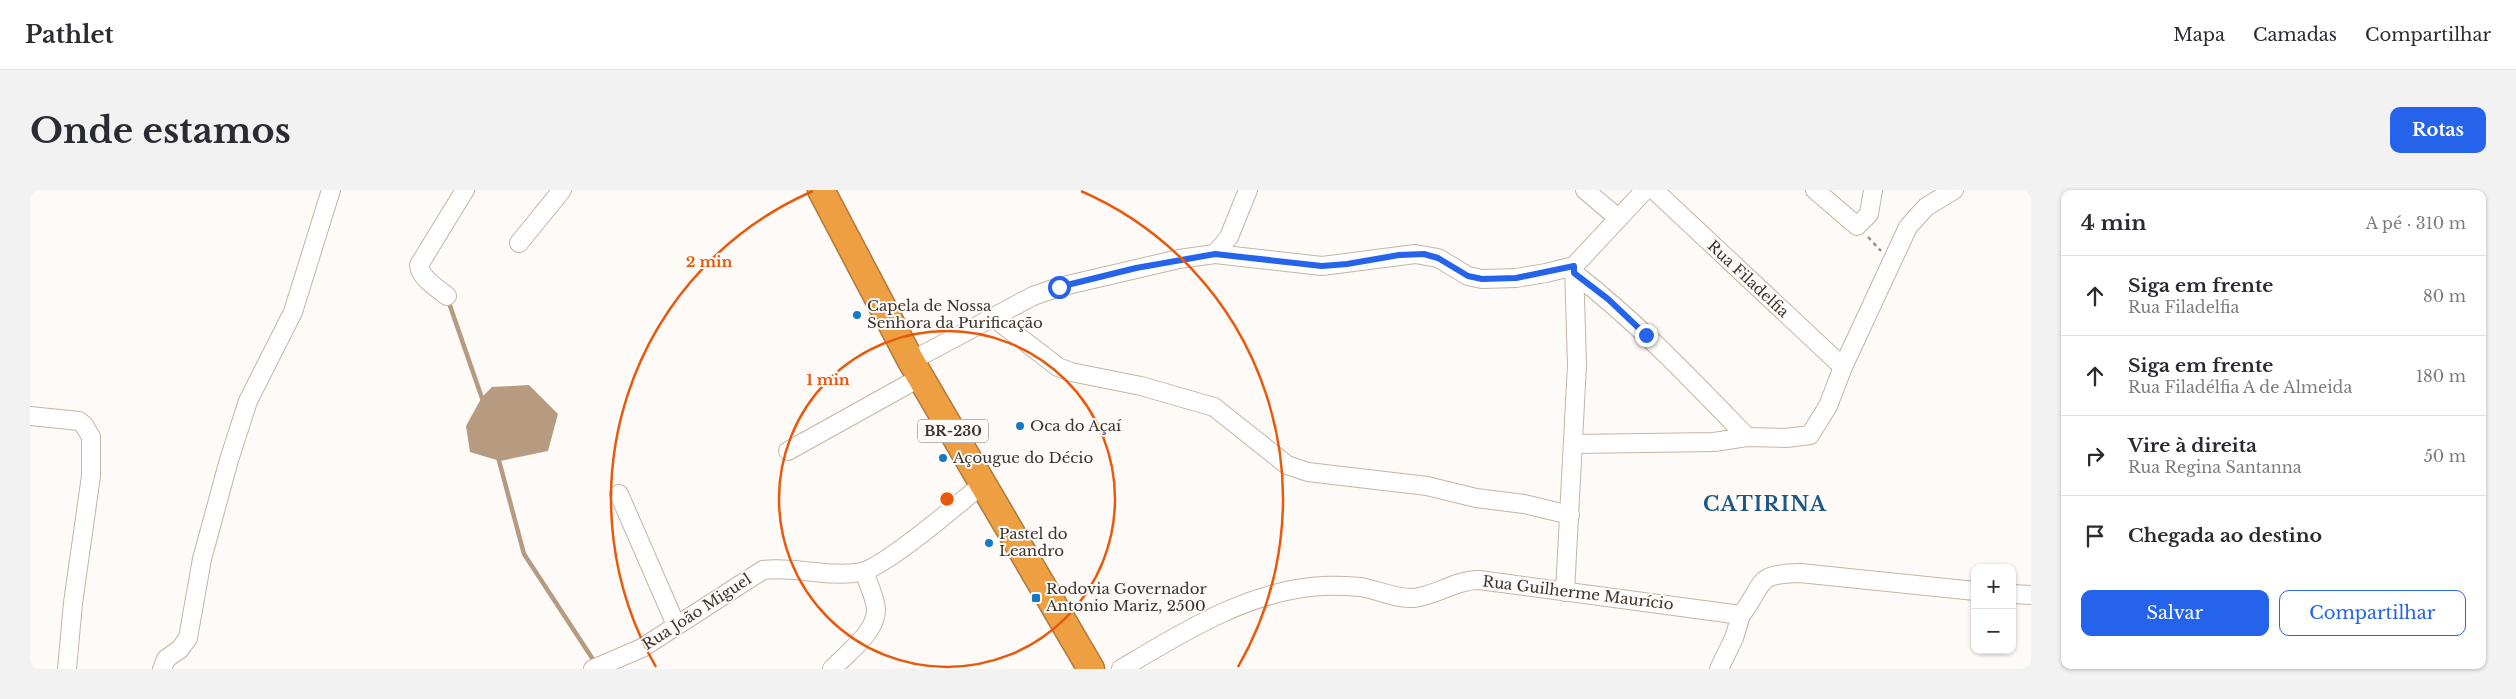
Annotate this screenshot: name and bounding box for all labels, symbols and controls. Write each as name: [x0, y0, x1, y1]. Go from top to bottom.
text: Pathlet: [25, 20, 114, 49]
text: Mapa: [2173, 24, 2225, 46]
text: Camadas: [2253, 24, 2337, 46]
text: Compartilhar: [2365, 24, 2491, 46]
button: Rotas: [2390, 107, 2486, 153]
text: Onde estamos: [30, 109, 291, 152]
text: 4 min: [2081, 210, 2147, 236]
text: A pé · 310 m: [2366, 213, 2466, 233]
street label: Rua Filadelfia: [1704, 236, 1793, 322]
text: 2 min: [686, 252, 732, 271]
text: Siga em frente: [2128, 274, 2273, 297]
route start: [1048, 276, 1071, 299]
icon: ahead: [2081, 282, 2109, 310]
text: 80 m: [2423, 286, 2466, 306]
place label: Capela de Nossa Senhora da Purificação: [867, 296, 1043, 332]
text: Rua Filadelfia: [2128, 297, 2239, 317]
marker: Capela de Nossa Senhora da Purificação: [851, 309, 863, 321]
route end: [1635, 324, 1658, 347]
text: Siga em frente: [2128, 354, 2273, 377]
icon: ahead: [2081, 362, 2109, 390]
text: 180 m: [2416, 366, 2466, 386]
text: 1 min: [806, 370, 850, 389]
text: Rua Filadélfia A de Almeida: [2128, 377, 2352, 397]
place label: Oca do Açaí: [1030, 416, 1122, 435]
road number: BR-230: [918, 420, 988, 442]
marker: Oca do Açaí: [1014, 420, 1026, 432]
text: Vire à direita: [2128, 434, 2257, 457]
icon: right: [2081, 442, 2109, 470]
text: 50 m: [2424, 446, 2466, 466]
place label: Açougue do Décio: [952, 448, 1093, 467]
marker: Açougue do Décio: [937, 452, 949, 464]
text: Rua Regina Santanna: [2128, 457, 2302, 477]
centre of rings: [938, 490, 956, 508]
district label: CATIRINA: [1703, 492, 1827, 516]
icon: arrive: [2081, 522, 2109, 550]
place label: Pastel do Leandro: [999, 524, 1068, 560]
text: Chegada ao destino: [2128, 524, 2322, 547]
marker: Pastel do Leandro: [983, 537, 995, 549]
map controls: [1971, 564, 2016, 654]
button: +: [1971, 564, 2016, 609]
street label: Rua João Miguel: [639, 569, 755, 654]
street label: Rua Guilherme Maurício: [1481, 571, 1675, 614]
place label: Rodovia Governador Antonio Mariz, 2500: [1045, 579, 1208, 615]
button: Salvar: [2081, 590, 2269, 636]
button: Compartilhar: [2279, 590, 2466, 636]
marker: Rodovia Governador Antonio Mariz, 2500: [1030, 592, 1042, 604]
button: −: [1971, 609, 2016, 654]

